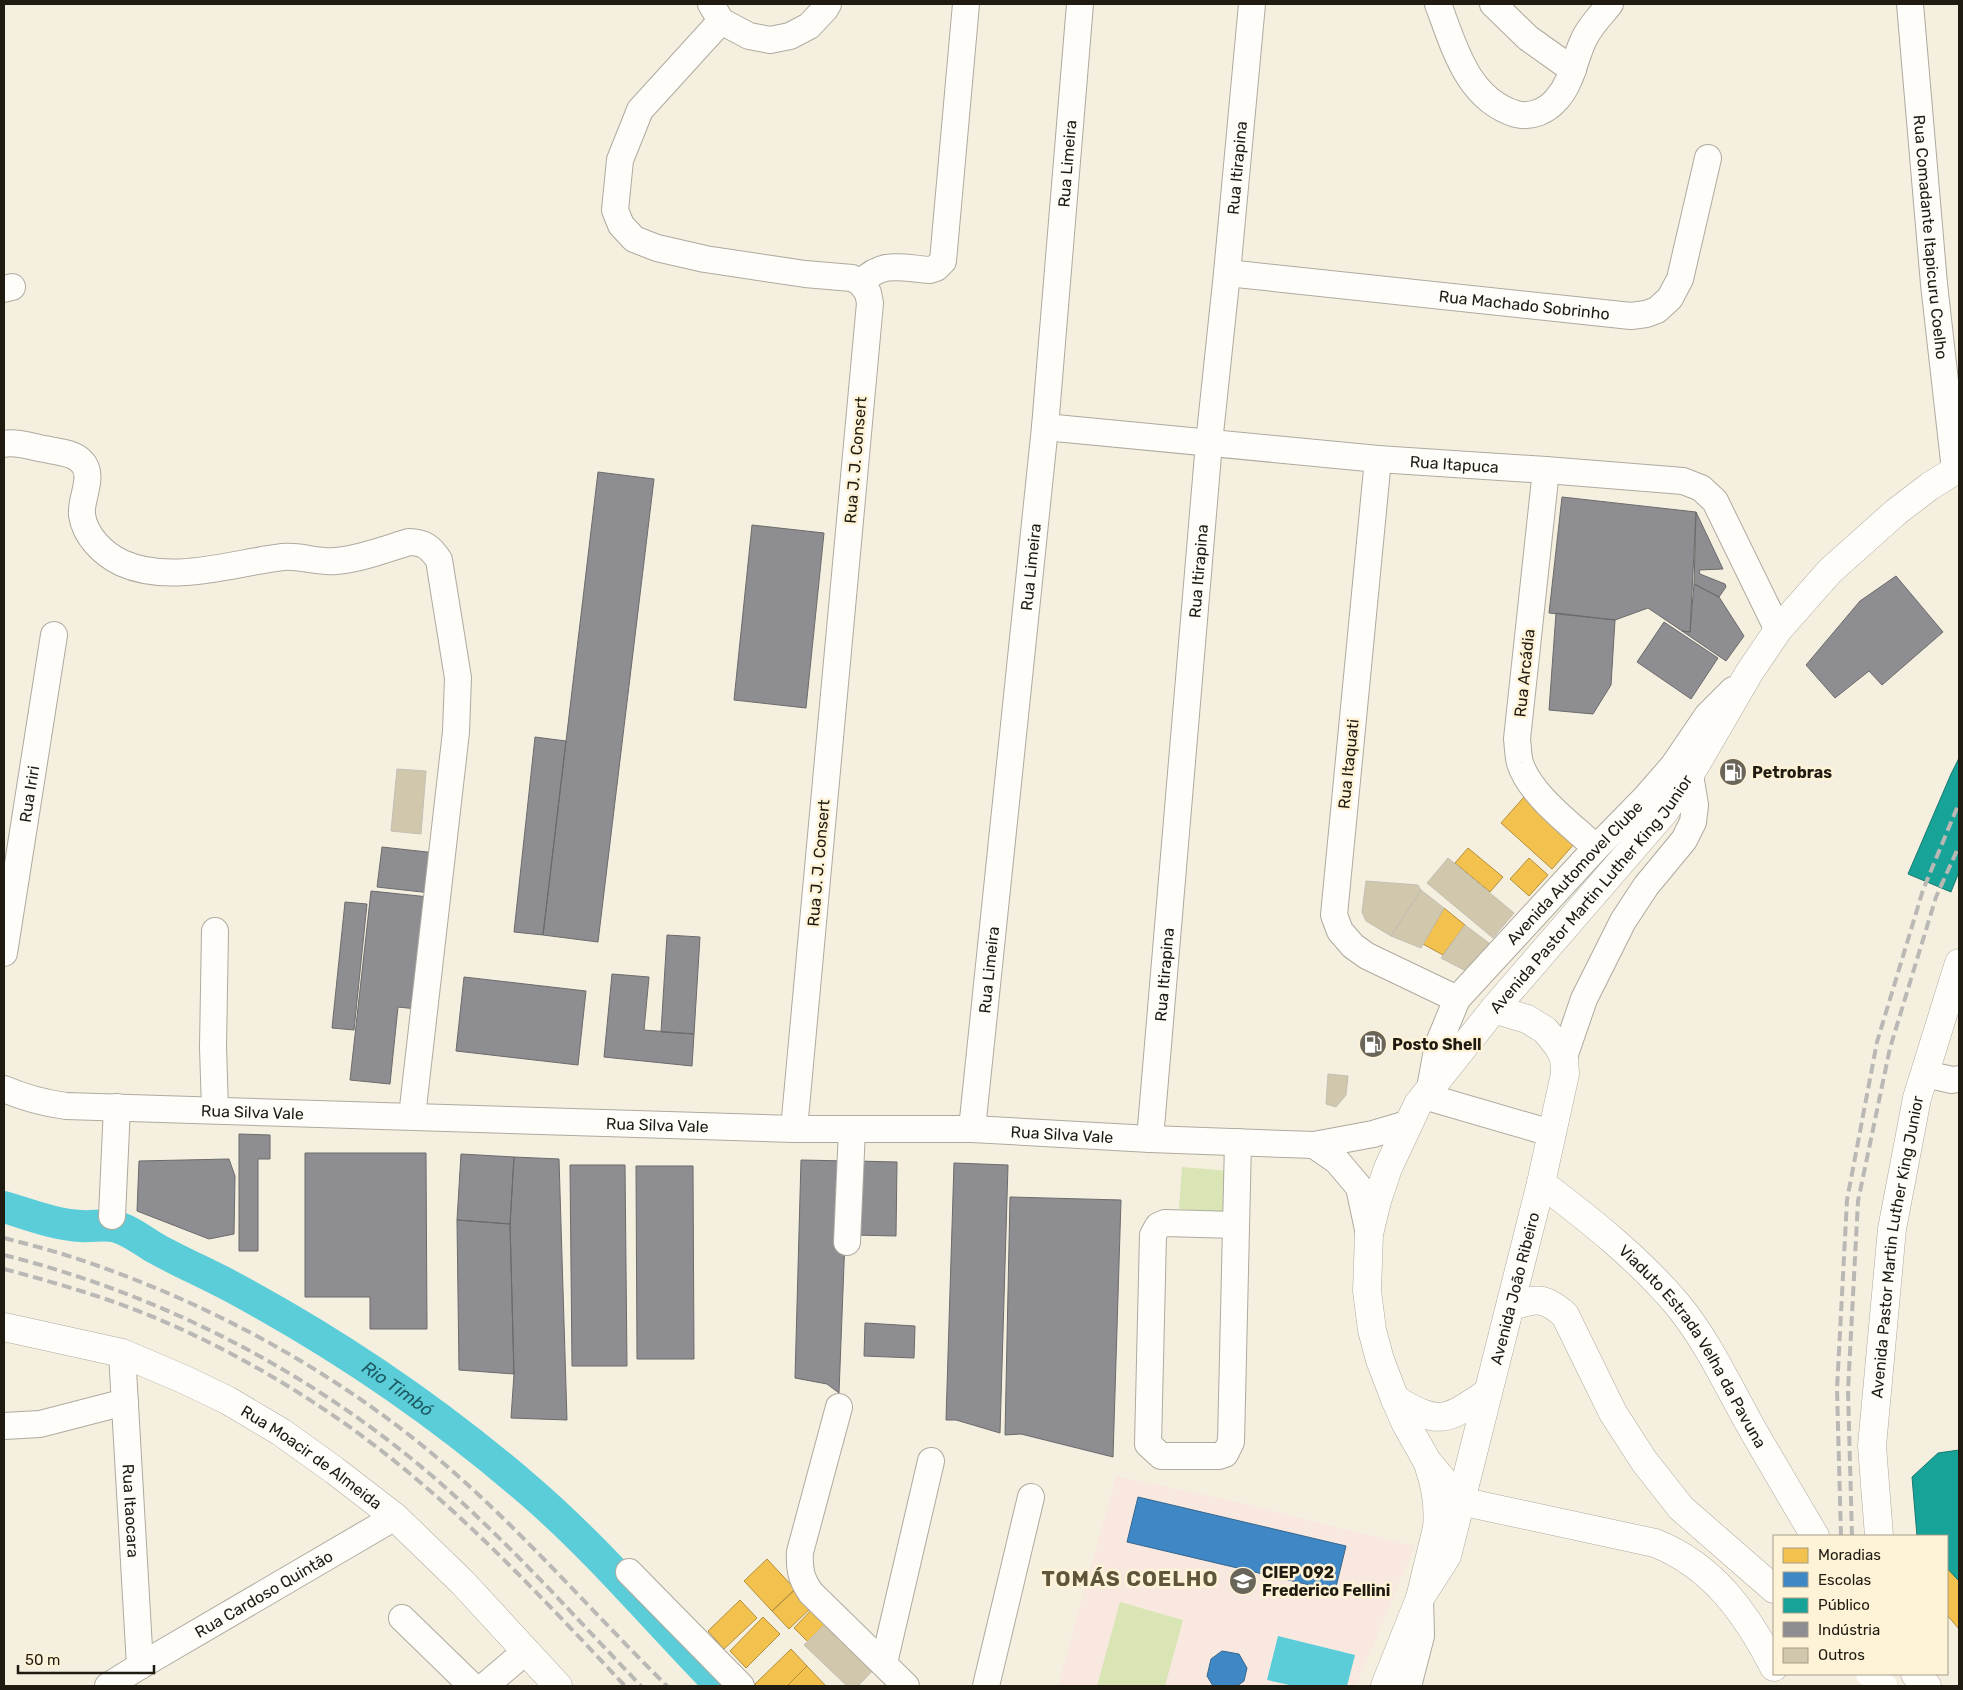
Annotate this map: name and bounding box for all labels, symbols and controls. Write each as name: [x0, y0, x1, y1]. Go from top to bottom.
street label: Rua Comadante Itapicuru Coelho: [1910, 114, 1951, 360]
street label: Rua Limeira: [1054, 119, 1080, 208]
street label: Rua Itirapina: [1223, 120, 1251, 216]
street label: Rua Machado Sobrinho: [1438, 287, 1611, 324]
street label: Rua J. J. Consert: [840, 396, 871, 524]
street label: Rua Itapuca: [1409, 452, 1499, 477]
street label: Rua Limeira: [1017, 523, 1045, 612]
street label: Rua Itirapina: [1185, 523, 1212, 619]
street label: Rua Arcádia: [1510, 628, 1539, 718]
street label: Rua Itaquati: [1334, 718, 1363, 810]
fuel station icon: Petrobras: [1718, 757, 1748, 787]
place label: Petrobras: [1752, 763, 1832, 782]
street label: Rua Iriri: [16, 764, 43, 824]
street label: Avenida Pastor Martin Luther King Junior: [1486, 771, 1697, 1017]
street label: Avenida Automovel Clube: [1503, 797, 1647, 949]
street label: Rua J. J. Consert: [803, 799, 834, 927]
street label: Rua Limeira: [975, 925, 1003, 1014]
street label: Rua Itirapina: [1151, 927, 1178, 1022]
fuel station icon: Posto Shell: [1358, 1029, 1388, 1059]
place label: Posto Shell: [1392, 1035, 1482, 1054]
street label: Avenida Pastor Martin Luther King Junior: [1867, 1094, 1927, 1399]
street label: Rua Silva Vale: [201, 1101, 304, 1124]
street label: Rua Silva Vale: [606, 1114, 709, 1136]
street label: Rua Silva Vale: [1010, 1122, 1114, 1147]
street label: Avenida João Ribeiro: [1487, 1210, 1543, 1367]
street label: Viaduto Estrada Velha da Pavuna: [1615, 1241, 1770, 1452]
water label: Rio Timbó: [358, 1356, 438, 1421]
street label: Rua Moacir de Almeida: [237, 1401, 386, 1513]
street label: Rua Itaocara: [118, 1463, 143, 1558]
legend: [1773, 1535, 1948, 1675]
street label: Rua Cardoso Quintão: [192, 1546, 336, 1642]
text: Moradias: [1818, 1546, 1881, 1564]
place label: CIEP 092 Frederico Fellini: [1262, 1563, 1390, 1600]
district label: TOMÁS COELHO: [1042, 1566, 1218, 1591]
school or university icon: CIEP 092 Frederico Fellini: [1228, 1566, 1258, 1596]
text: Escolas: [1818, 1571, 1872, 1589]
text: Público: [1818, 1596, 1870, 1614]
text: Indústria: [1818, 1621, 1880, 1639]
scale bar: [18, 1642, 154, 1674]
text: Outros: [1818, 1646, 1865, 1664]
text: 50 m: [25, 1651, 60, 1669]

